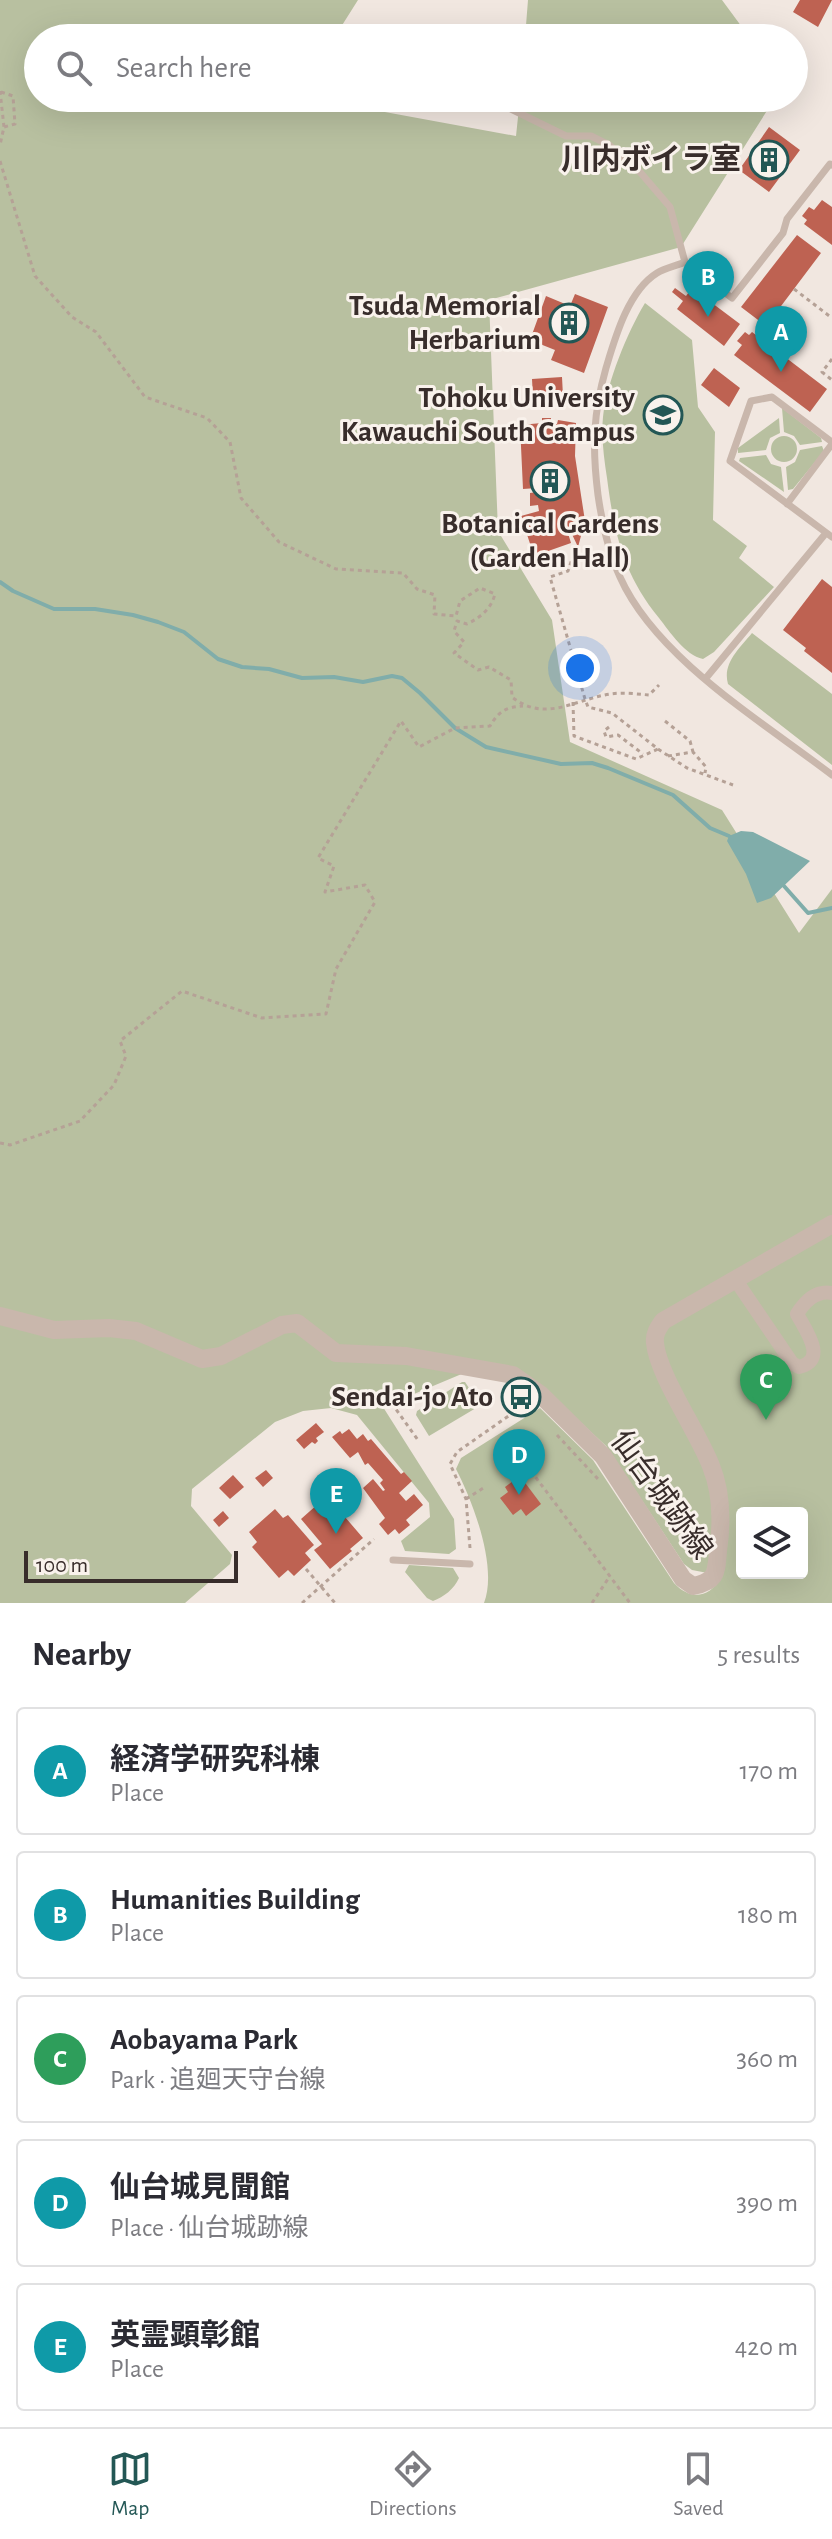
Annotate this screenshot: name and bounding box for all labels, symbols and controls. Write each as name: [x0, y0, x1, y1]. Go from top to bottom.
search box: [24, 24, 808, 112]
icon: search: [52, 46, 96, 90]
text: Search here: [116, 53, 252, 83]
building icon: 川内ボイラ室: [748, 139, 790, 181]
place label: 川内ボイラ室: [561, 143, 741, 175]
pin: B: [682, 251, 734, 317]
place label: Tsuda Memorial Herbarium: [349, 291, 541, 355]
building icon: Tsuda Memorial Herbarium: [548, 302, 590, 344]
pin: A: [755, 306, 807, 372]
place label: Tohoku University Kawauchi South Campus: [341, 383, 636, 447]
school or university icon: Tohoku University Kawauchi South Campus: [642, 394, 684, 436]
building icon: Botanical Gardens (Garden Hall): [529, 460, 571, 502]
place label: Botanical Gardens (Garden Hall): [441, 509, 659, 573]
your location: [560, 648, 600, 688]
pin: C: [740, 1354, 792, 1420]
bus stop icon: Sendai-jo Ato: [500, 1376, 542, 1418]
place label: Sendai-jo Ato: [331, 1382, 493, 1412]
street label: 仙台城跡線: [605, 1424, 719, 1564]
pin: D: [493, 1429, 545, 1495]
pin: E: [310, 1468, 362, 1534]
map controls: [736, 1507, 808, 1579]
button: layers: [736, 1507, 808, 1579]
scale bar: [24, 1547, 238, 1583]
text: 100 m: [36, 1554, 88, 1576]
text: Nearby: [32, 1638, 131, 1672]
text: 5 results: [717, 1642, 800, 1668]
text: 経済学研究科棟: [110, 1745, 320, 1775]
text: A: [52, 1758, 68, 1784]
text: 170 m: [739, 1758, 798, 1784]
text: Place: [110, 1780, 164, 1806]
text: Humanities Building: [110, 1885, 360, 1915]
text: B: [52, 1902, 68, 1928]
text: 180 m: [738, 1902, 798, 1928]
text: Place: [110, 1920, 164, 1946]
text: Aobayama Park: [110, 2025, 298, 2055]
text: C: [53, 2046, 67, 2072]
text: 360 m: [736, 2046, 798, 2072]
text: Park · 追廻天守台線: [110, 2067, 325, 2093]
text: 仙台城見聞館: [110, 2173, 290, 2203]
text: D: [51, 2190, 69, 2216]
text: 390 m: [736, 2190, 798, 2216]
text: Place · 仙台城跡線: [110, 2215, 308, 2241]
text: 英霊顕彰館: [110, 2321, 260, 2351]
text: E: [53, 2334, 67, 2360]
text: 420 m: [735, 2334, 798, 2360]
text: Place: [110, 2356, 164, 2382]
tab: Map: [108, 2447, 152, 2521]
tab: Directions: [369, 2447, 457, 2521]
tab: Saved: [673, 2447, 724, 2521]

